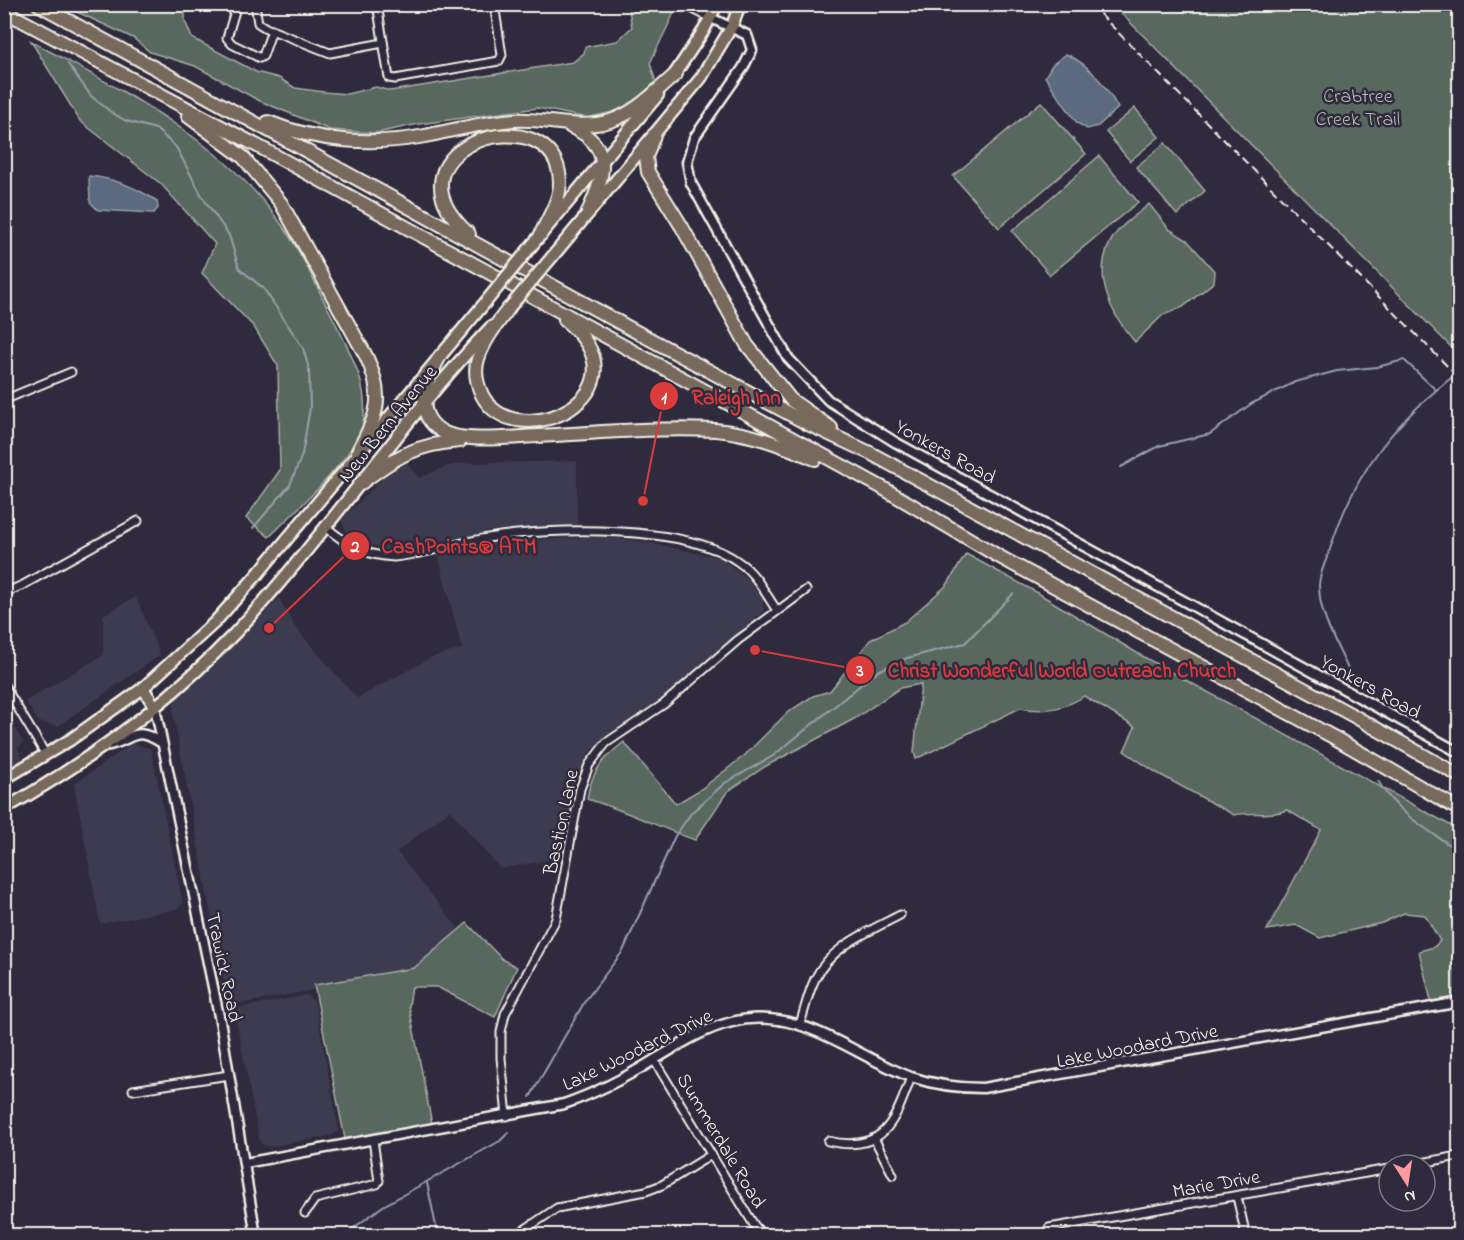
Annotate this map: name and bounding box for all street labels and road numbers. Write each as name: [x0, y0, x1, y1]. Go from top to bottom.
street label: New Bern Avenue: [332, 360, 445, 490]
street label: Yonkers Road: [889, 413, 1001, 493]
street label: Yonkers Road: [1314, 648, 1426, 728]
street label: Bastion Lane: [537, 767, 588, 879]
street label: Trawick Road: [197, 910, 248, 1025]
street label: Lake Woodard Drive: [558, 1002, 718, 1100]
street label: Lake Woodard Drive: [1054, 1018, 1221, 1077]
street label: Summerdale Road: [668, 1068, 772, 1214]
street label: Marie Drive: [1170, 1163, 1263, 1207]

